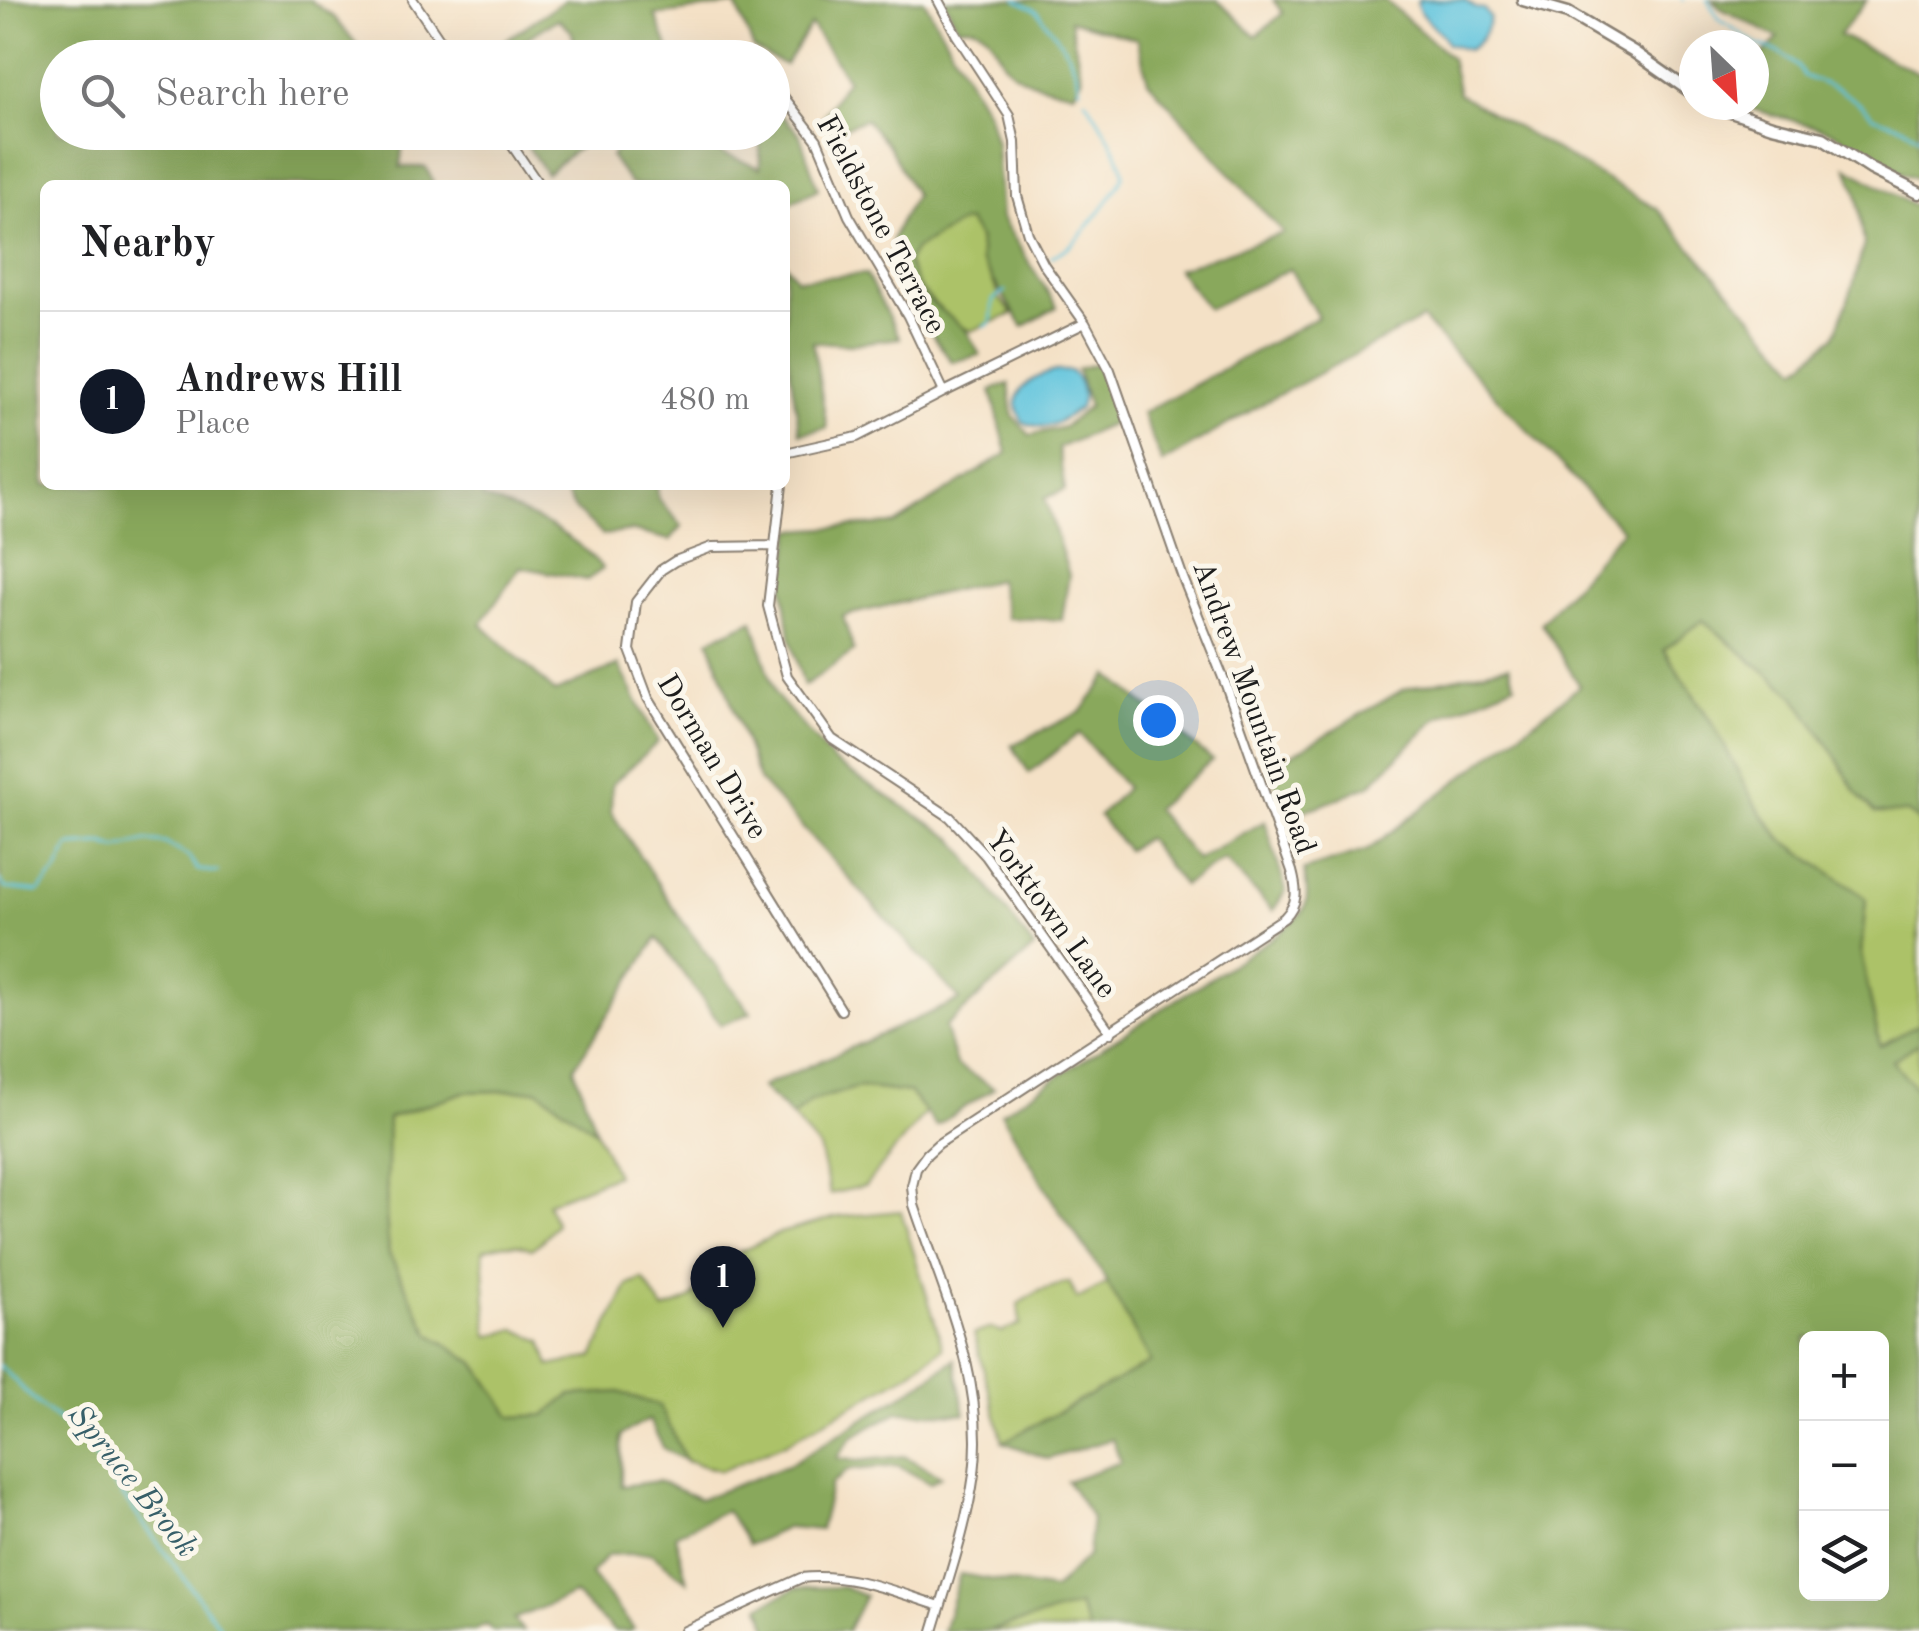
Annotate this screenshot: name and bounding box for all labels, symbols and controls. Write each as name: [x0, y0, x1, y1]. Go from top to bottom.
north arrow: [1679, 30, 1769, 120]
search box: [40, 40, 790, 150]
icon: search: [75, 68, 130, 123]
text: Search here: [155, 76, 350, 114]
street label: Fieldstone Terrace: [810, 111, 950, 339]
text: Nearby: [80, 224, 216, 266]
text: Andrews Hill: [175, 362, 402, 400]
text: 1: [103, 385, 122, 417]
text: 480 m: [660, 385, 750, 417]
text: Place: [175, 409, 250, 441]
street label: Andrew Mountain Road: [1186, 557, 1320, 858]
street label: Dorman Drive: [651, 670, 772, 844]
your location: [1133, 695, 1184, 746]
street label: Yorktown Lane: [979, 824, 1121, 1004]
pin: 1: [690, 1246, 756, 1328]
map controls: [1799, 1331, 1889, 1601]
button: +: [1799, 1331, 1889, 1421]
water label: Spruce Brook: [61, 1400, 203, 1564]
button: −: [1799, 1421, 1889, 1511]
button: layers: [1799, 1511, 1889, 1601]

